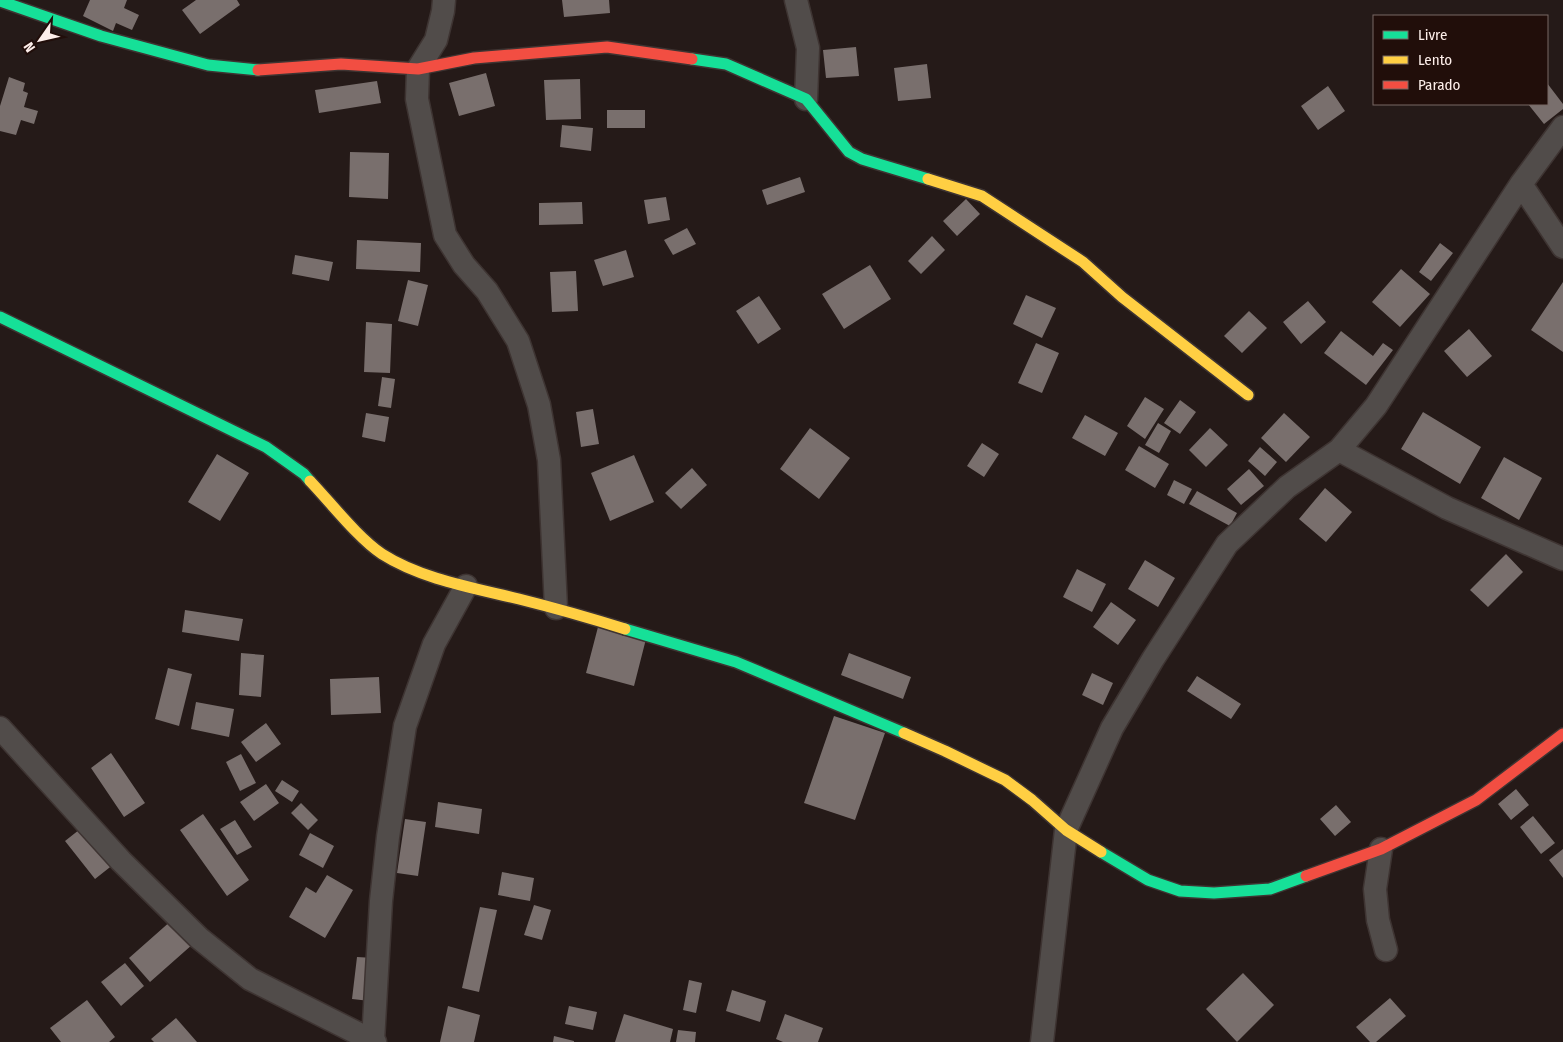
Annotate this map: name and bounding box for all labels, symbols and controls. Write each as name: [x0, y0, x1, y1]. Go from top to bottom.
north arrow: [15, 15, 65, 65]
legend: [1373, 15, 1548, 105]
text: Livre: [1418, 26, 1447, 44]
text: N: [20, 39, 39, 55]
text: Lento: [1418, 51, 1452, 69]
text: Parado: [1418, 76, 1461, 94]

